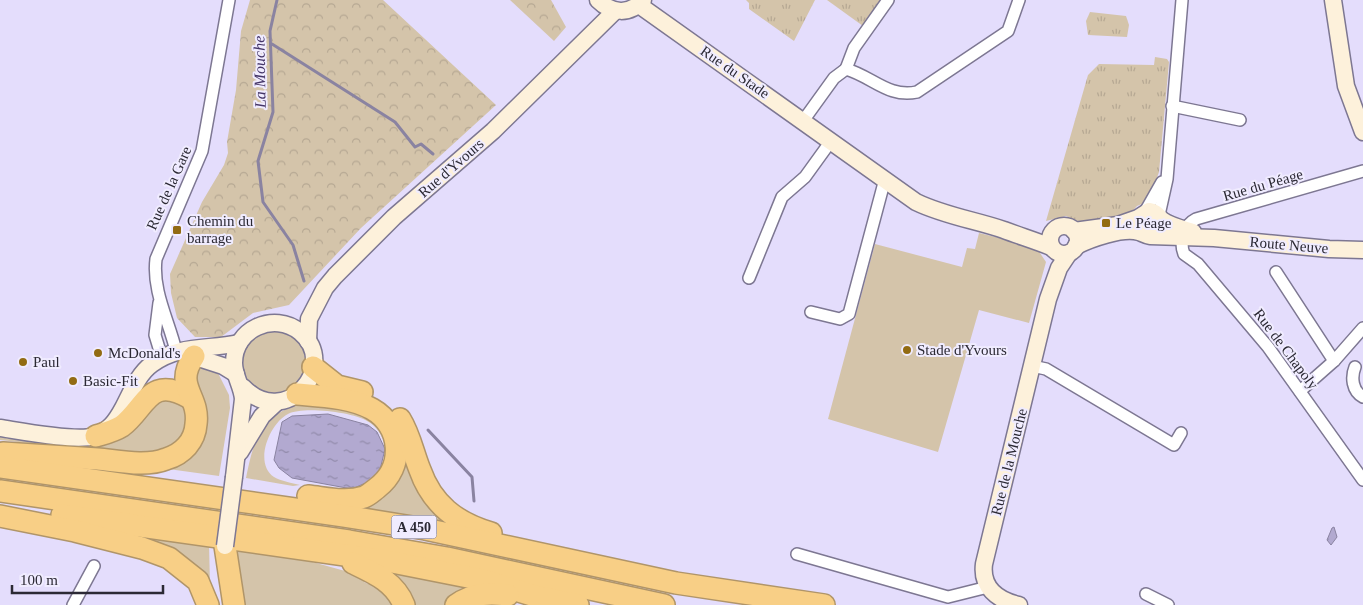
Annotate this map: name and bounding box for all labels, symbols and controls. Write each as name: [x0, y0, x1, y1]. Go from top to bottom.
water label: La Mouche: [250, 36, 269, 109]
street label: Rue du Stade: [698, 43, 773, 102]
street label: Rue d'Yvours: [415, 135, 487, 201]
street label: Rue de la Gare: [143, 144, 195, 232]
street label: Rue du Péage: [1221, 166, 1305, 204]
place label: Chemin du barrage: [187, 213, 254, 246]
place label: Le Péage: [1116, 215, 1172, 231]
marker: Le Péage: [1100, 217, 1112, 229]
marker: Chemin du barrage: [171, 224, 183, 236]
street label: Route Neuve: [1249, 234, 1329, 256]
street label: Rue de Chapoly: [1251, 306, 1322, 393]
place label: Stade d'Yvours: [917, 342, 1007, 358]
marker: Stade d'Yvours: [901, 344, 913, 356]
place label: McDonald's: [108, 345, 181, 361]
marker: McDonald's: [92, 347, 104, 359]
place label: Paul: [33, 354, 60, 370]
marker: Paul: [17, 356, 29, 368]
place label: Basic-Fit: [83, 373, 139, 389]
marker: Basic-Fit: [67, 375, 79, 387]
street label: Rue de la Mouche: [988, 407, 1030, 517]
road number: A 450: [392, 516, 436, 538]
scale bar: [12, 562, 164, 594]
text: 100 m: [20, 572, 58, 588]

